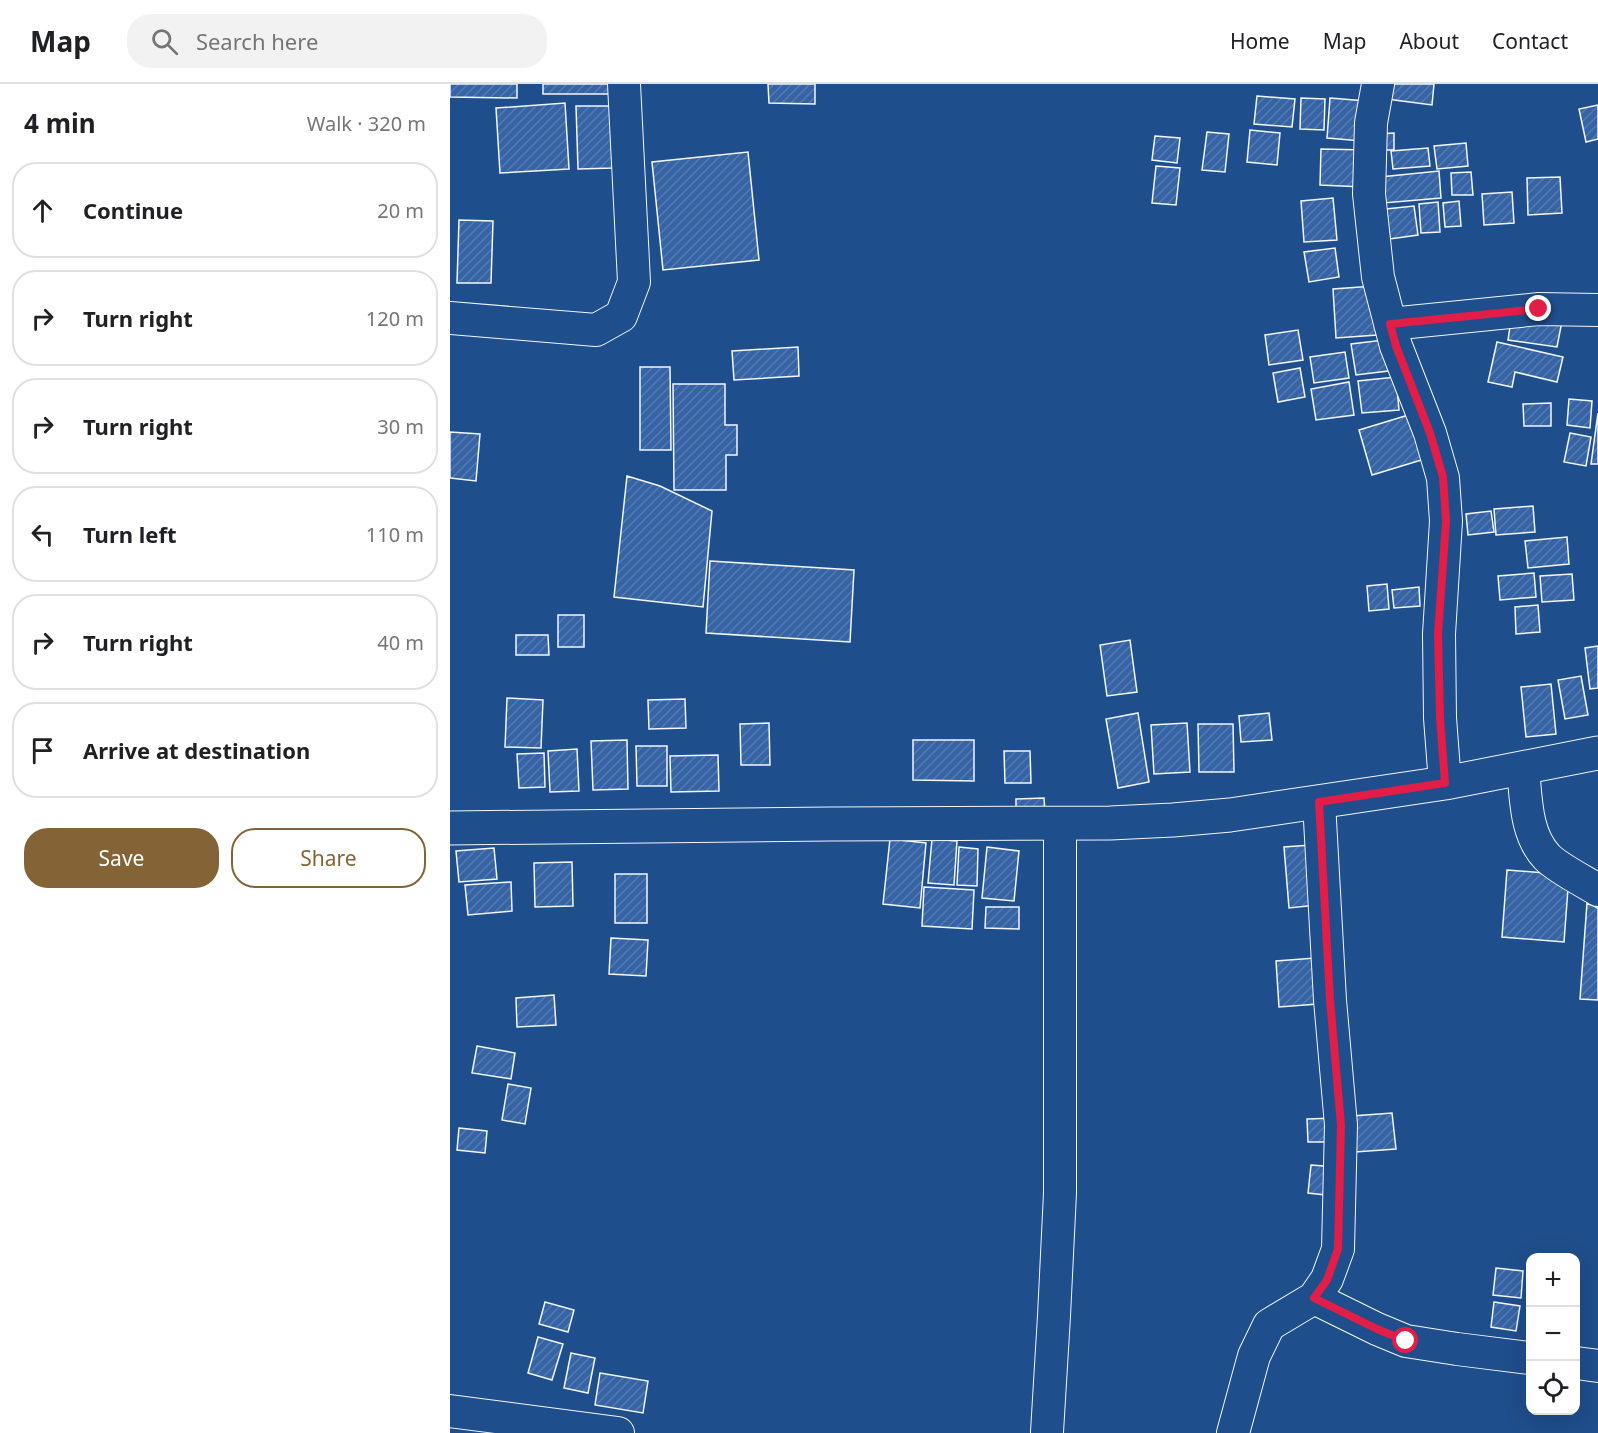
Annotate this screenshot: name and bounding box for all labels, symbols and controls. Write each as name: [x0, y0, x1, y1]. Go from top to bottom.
search box: [127, 14, 547, 68]
text: Map: [30, 22, 91, 60]
icon: search: [148, 25, 181, 58]
text: Search here: [196, 26, 318, 56]
text: Home: [1230, 27, 1290, 55]
text: Map: [1323, 27, 1366, 55]
text: About: [1399, 27, 1459, 55]
text: Contact: [1492, 27, 1568, 55]
text: 4 min: [24, 105, 96, 141]
text: Walk · 320 m: [307, 110, 426, 137]
icon: ahead: [26, 194, 59, 227]
text: Continue: [83, 195, 183, 225]
text: 20 m: [377, 197, 424, 224]
route end: [1525, 295, 1551, 321]
icon: right: [26, 302, 59, 335]
text: Turn right: [83, 303, 193, 333]
text: 120 m: [366, 305, 424, 332]
icon: right: [26, 410, 59, 443]
text: Turn right: [83, 411, 193, 441]
text: 30 m: [377, 413, 424, 440]
icon: left: [26, 518, 59, 551]
text: Turn left: [83, 519, 177, 549]
text: 110 m: [366, 521, 424, 548]
icon: right: [26, 626, 59, 659]
text: Turn right: [83, 627, 193, 657]
text: 40 m: [377, 629, 424, 656]
icon: arrive: [26, 734, 59, 767]
text: Arrive at destination: [83, 735, 310, 765]
button: Save: [24, 828, 219, 888]
button: Share: [231, 828, 426, 888]
map controls: [1526, 1253, 1580, 1415]
button: +: [1526, 1253, 1580, 1307]
button: −: [1526, 1307, 1580, 1361]
route start: [1392, 1327, 1418, 1353]
button: locate: [1526, 1361, 1580, 1415]

